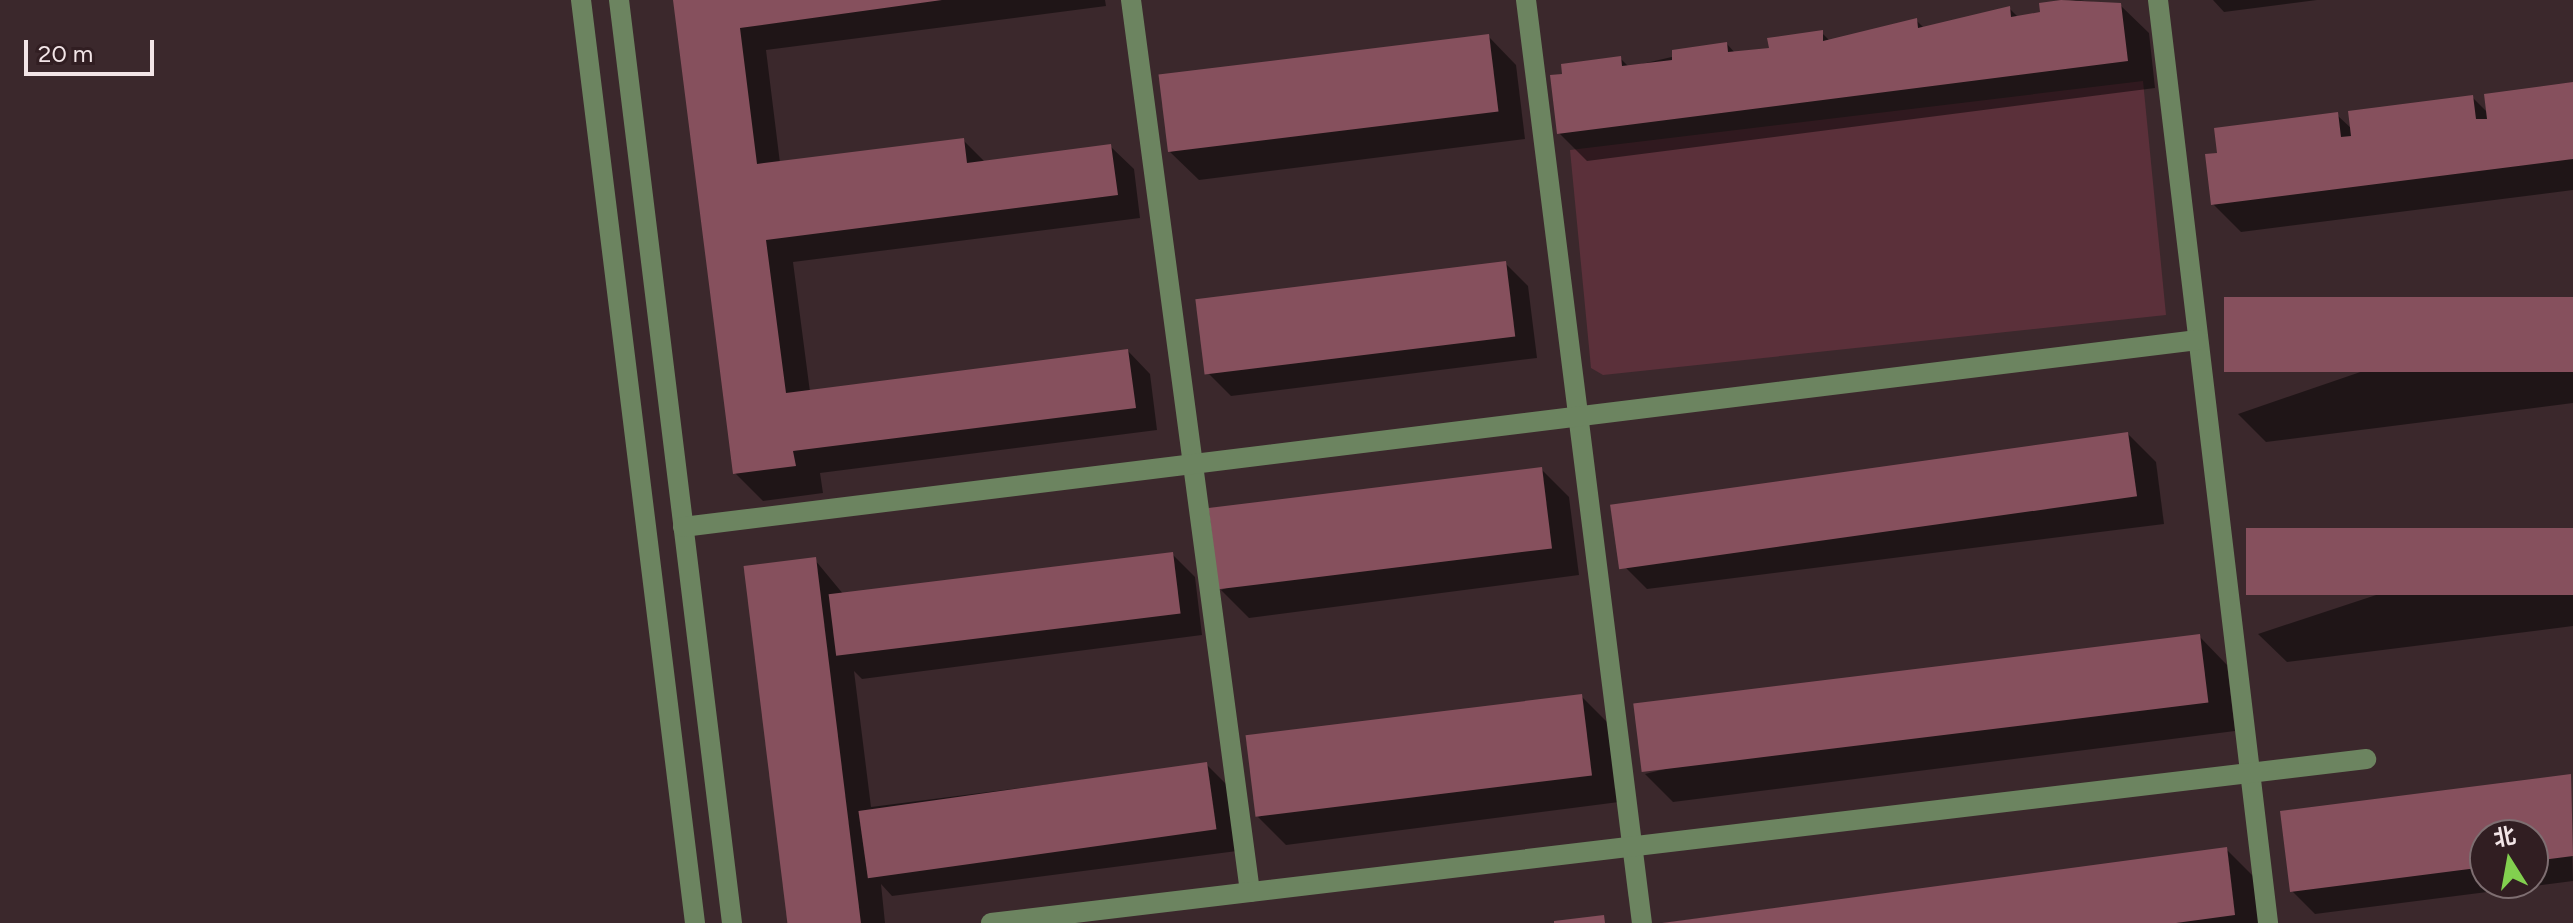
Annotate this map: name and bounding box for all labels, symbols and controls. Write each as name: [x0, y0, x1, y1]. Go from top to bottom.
scale bar: [28, 24, 158, 74]
text: 20 m: [38, 39, 93, 68]
north arrow: [2469, 819, 2549, 899]
text: 北: [2491, 822, 2518, 852]

